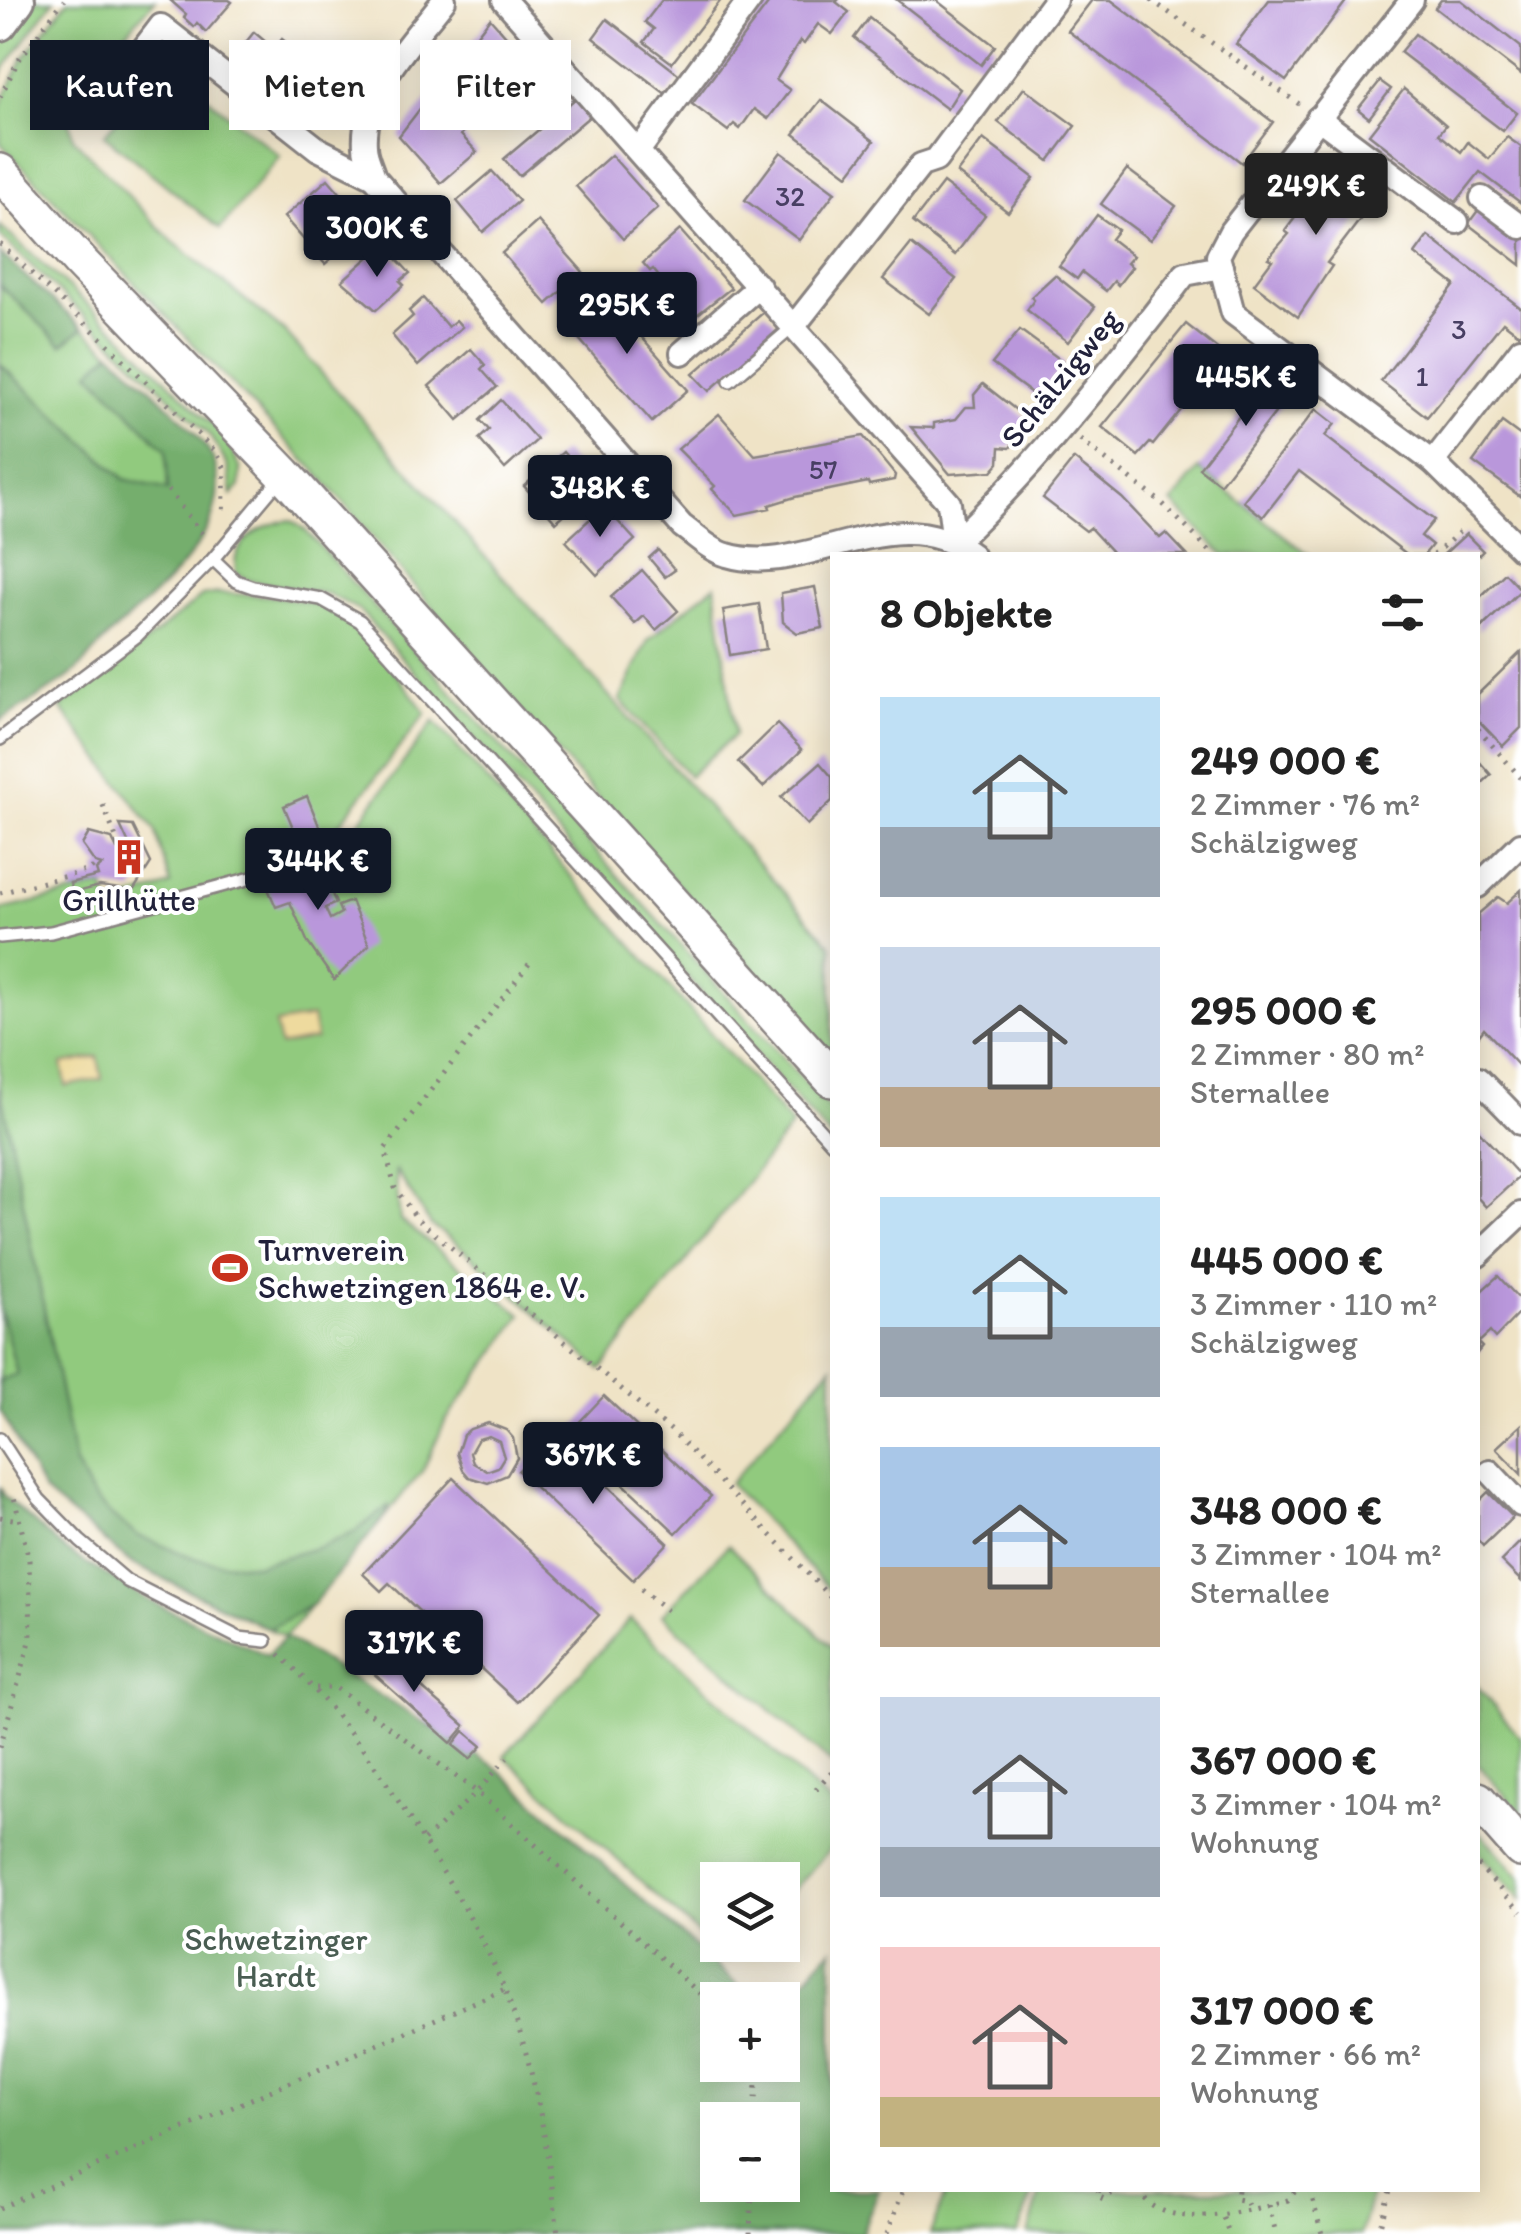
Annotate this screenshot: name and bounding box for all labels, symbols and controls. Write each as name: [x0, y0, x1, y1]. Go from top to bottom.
chip: Kaufen: [30, 40, 209, 130]
chip: Mieten: [229, 40, 400, 130]
chip: Filter: [420, 40, 571, 130]
pin: 249K €: [1235, 153, 1397, 238]
text: 249K €: [1267, 166, 1365, 204]
house number: 32: [775, 179, 805, 213]
pin: 300K €: [296, 195, 458, 280]
text: 300K €: [326, 208, 428, 246]
pin: 295K €: [546, 272, 708, 357]
text: 295K €: [579, 285, 675, 323]
street label: Schälzigweg: [992, 300, 1128, 455]
house number: 3: [1451, 312, 1467, 346]
pin: 445K €: [1165, 344, 1327, 429]
text: 445K €: [1195, 357, 1297, 395]
house number: 1: [1416, 359, 1429, 393]
house number: 57: [809, 452, 837, 486]
pin: 348K €: [519, 455, 681, 540]
text: 348K €: [550, 468, 650, 506]
icon: filters: [1375, 585, 1430, 640]
text: 8 Objekte: [880, 587, 1053, 638]
text: 249 000 €: [1190, 734, 1380, 785]
icon: home: [960, 737, 1080, 857]
text: 2 Zimmer · 76 m²: [1190, 785, 1420, 823]
text: Schälzigweg: [1190, 823, 1358, 861]
pin: 344K €: [237, 828, 399, 913]
building icon: Grillhütte: [110, 838, 148, 876]
text: 344K €: [267, 841, 369, 879]
place label: Grillhütte: [62, 881, 196, 919]
text: 295 000 €: [1190, 984, 1377, 1035]
icon: home: [960, 987, 1080, 1107]
text: 2 Zimmer · 80 m²: [1190, 1035, 1424, 1073]
text: Sternallee: [1190, 1073, 1330, 1111]
place label: Turnverein Schwetzingen 1864 e. V.: [258, 1231, 586, 1306]
text: 445 000 €: [1190, 1234, 1383, 1285]
icon: home: [960, 1237, 1080, 1357]
sports icon: Turnverein Schwetzingen 1864 e. V.: [211, 1249, 249, 1287]
text: 3 Zimmer · 110 m²: [1190, 1285, 1437, 1323]
text: Schälzigweg: [1190, 1323, 1358, 1361]
pin: 367K €: [512, 1422, 674, 1507]
text: 367K €: [545, 1435, 641, 1473]
text: 348 000 €: [1190, 1484, 1382, 1535]
icon: home: [960, 1487, 1080, 1607]
text: 3 Zimmer · 104 m²: [1190, 1535, 1442, 1573]
text: Sternallee: [1190, 1573, 1330, 1611]
pin: 317K €: [333, 1610, 495, 1695]
text: 317K €: [367, 1623, 461, 1661]
text: 367 000 €: [1190, 1734, 1376, 1785]
icon: home: [960, 1737, 1080, 1857]
text: 3 Zimmer · 104 m²: [1190, 1785, 1442, 1823]
text: Wohnung: [1190, 1823, 1319, 1861]
map controls: [700, 1862, 800, 2202]
button: layers: [700, 1862, 800, 1962]
park label: Schwetzinger Hardt: [184, 1920, 368, 1995]
button: +: [700, 1982, 800, 2082]
text: 317 000 €: [1190, 1984, 1374, 2035]
icon: home: [960, 1987, 1080, 2107]
text: 2 Zimmer · 66 m²: [1190, 2035, 1421, 2073]
text: Wohnung: [1190, 2073, 1319, 2111]
button: −: [700, 2102, 800, 2202]

